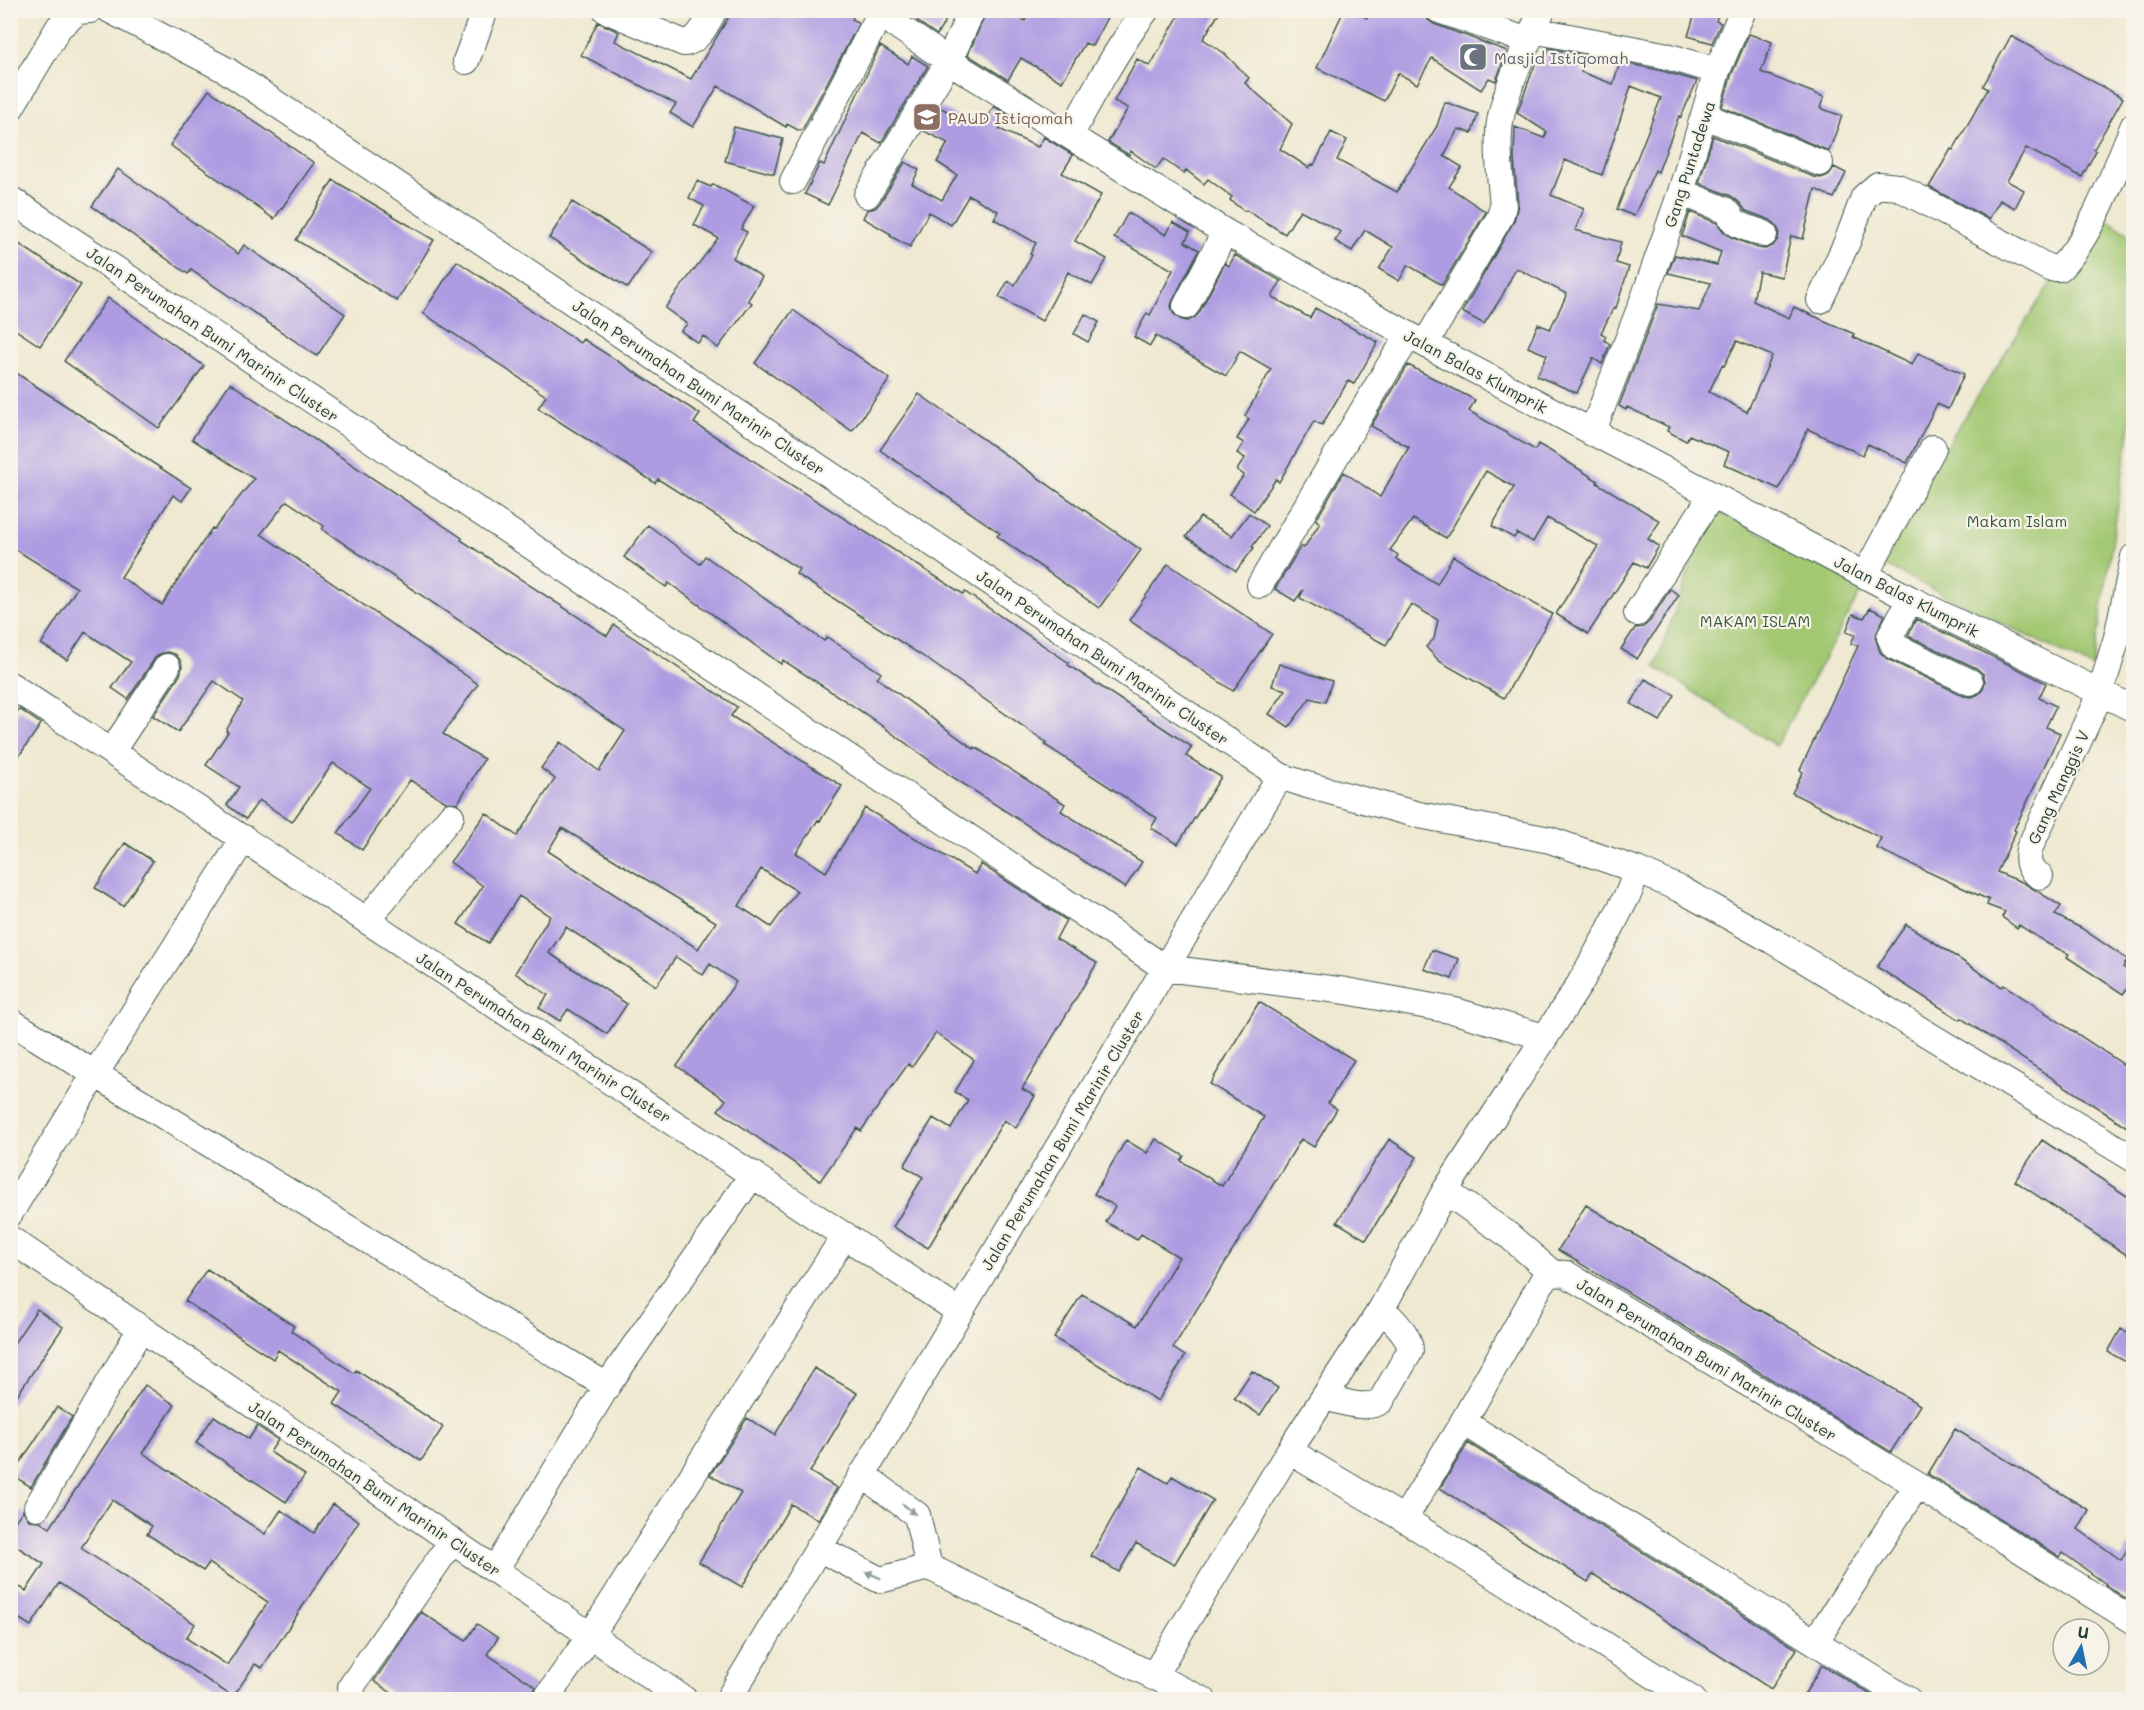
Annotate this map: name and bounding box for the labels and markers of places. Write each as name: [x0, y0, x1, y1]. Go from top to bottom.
mosque icon: Masjid Istiqomah: [1457, 41, 1489, 73]
place label: Masjid Istiqomah: [1494, 47, 1628, 68]
school or university icon: PAUD Istiqomah: [911, 101, 943, 133]
place label: PAUD Istiqomah: [948, 107, 1073, 128]

